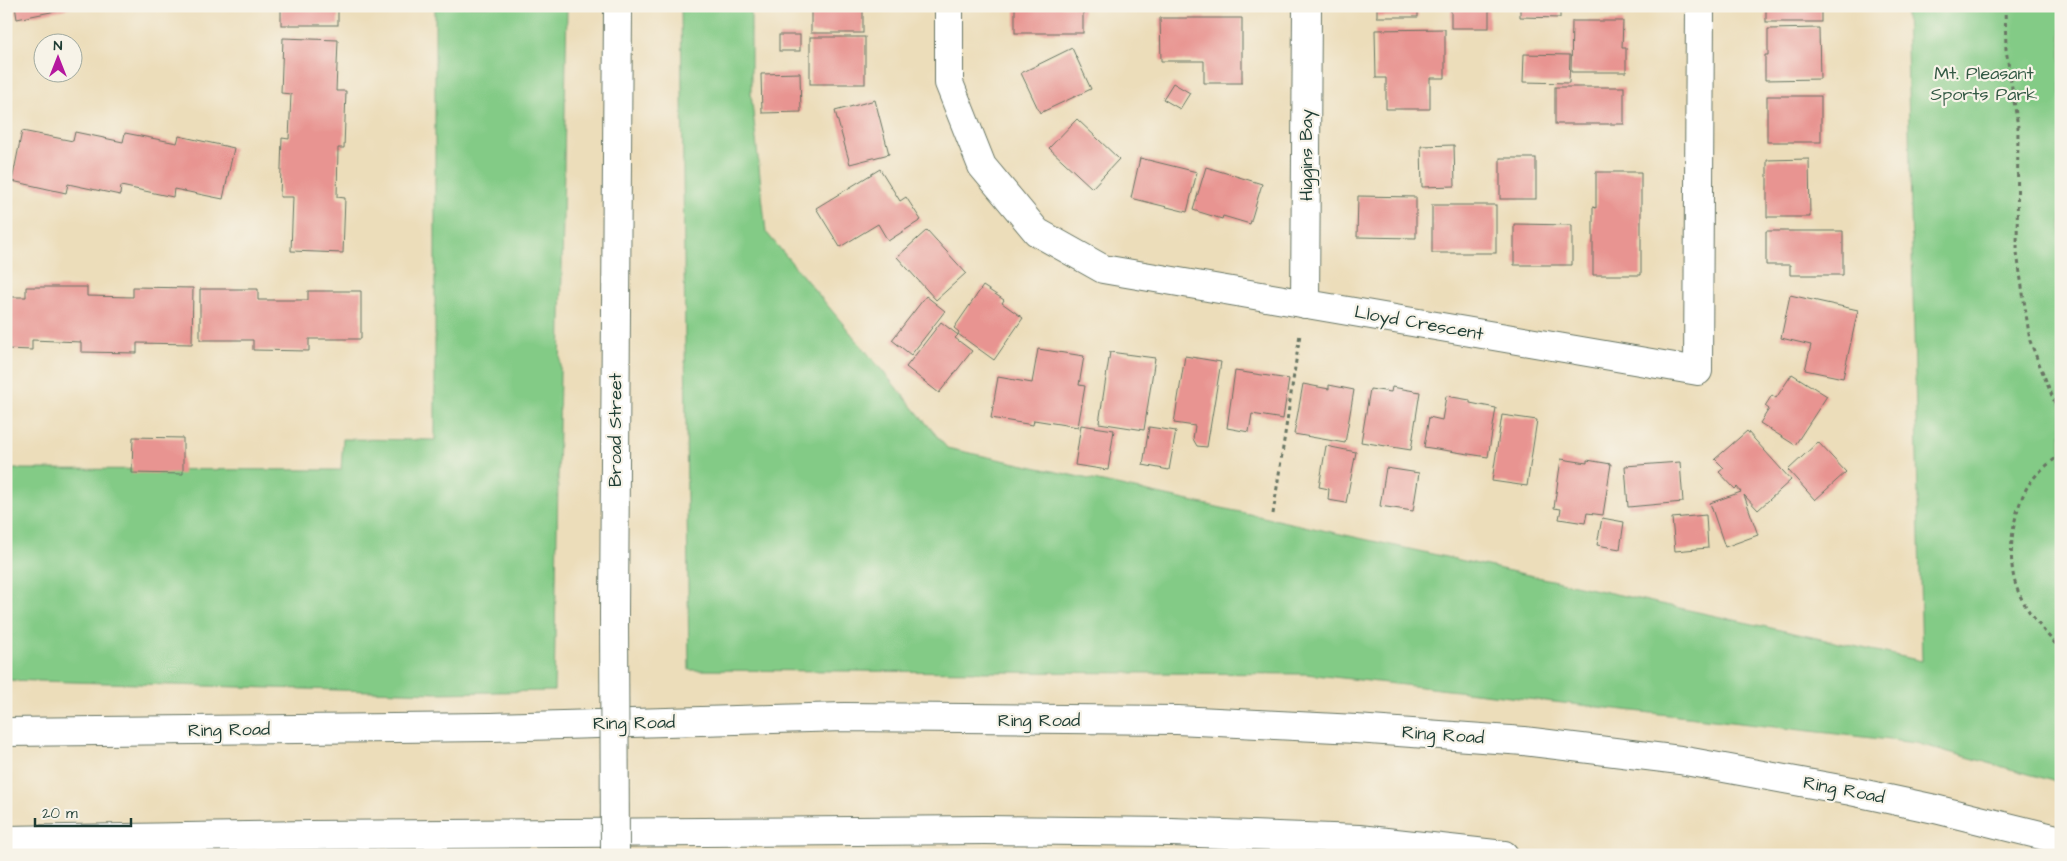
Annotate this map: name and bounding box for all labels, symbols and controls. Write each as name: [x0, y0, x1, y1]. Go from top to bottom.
north arrow: [32, 32, 82, 82]
text: N: [54, 36, 63, 56]
park label: Mt. Pleasant Sports Park: [1931, 61, 2037, 107]
street label: Higgins Bay: [1294, 109, 1320, 201]
street label: Lloyd Crescent: [1352, 299, 1486, 348]
street label: Broad Street: [603, 372, 628, 487]
street label: Ring Road: [998, 708, 1080, 734]
street label: Ring Road: [593, 710, 675, 737]
street label: Ring Road: [188, 717, 270, 744]
street label: Ring Road: [1401, 720, 1485, 751]
street label: Ring Road: [1801, 770, 1887, 811]
scale bar: [35, 796, 131, 828]
text: 20 m: [42, 803, 78, 824]

